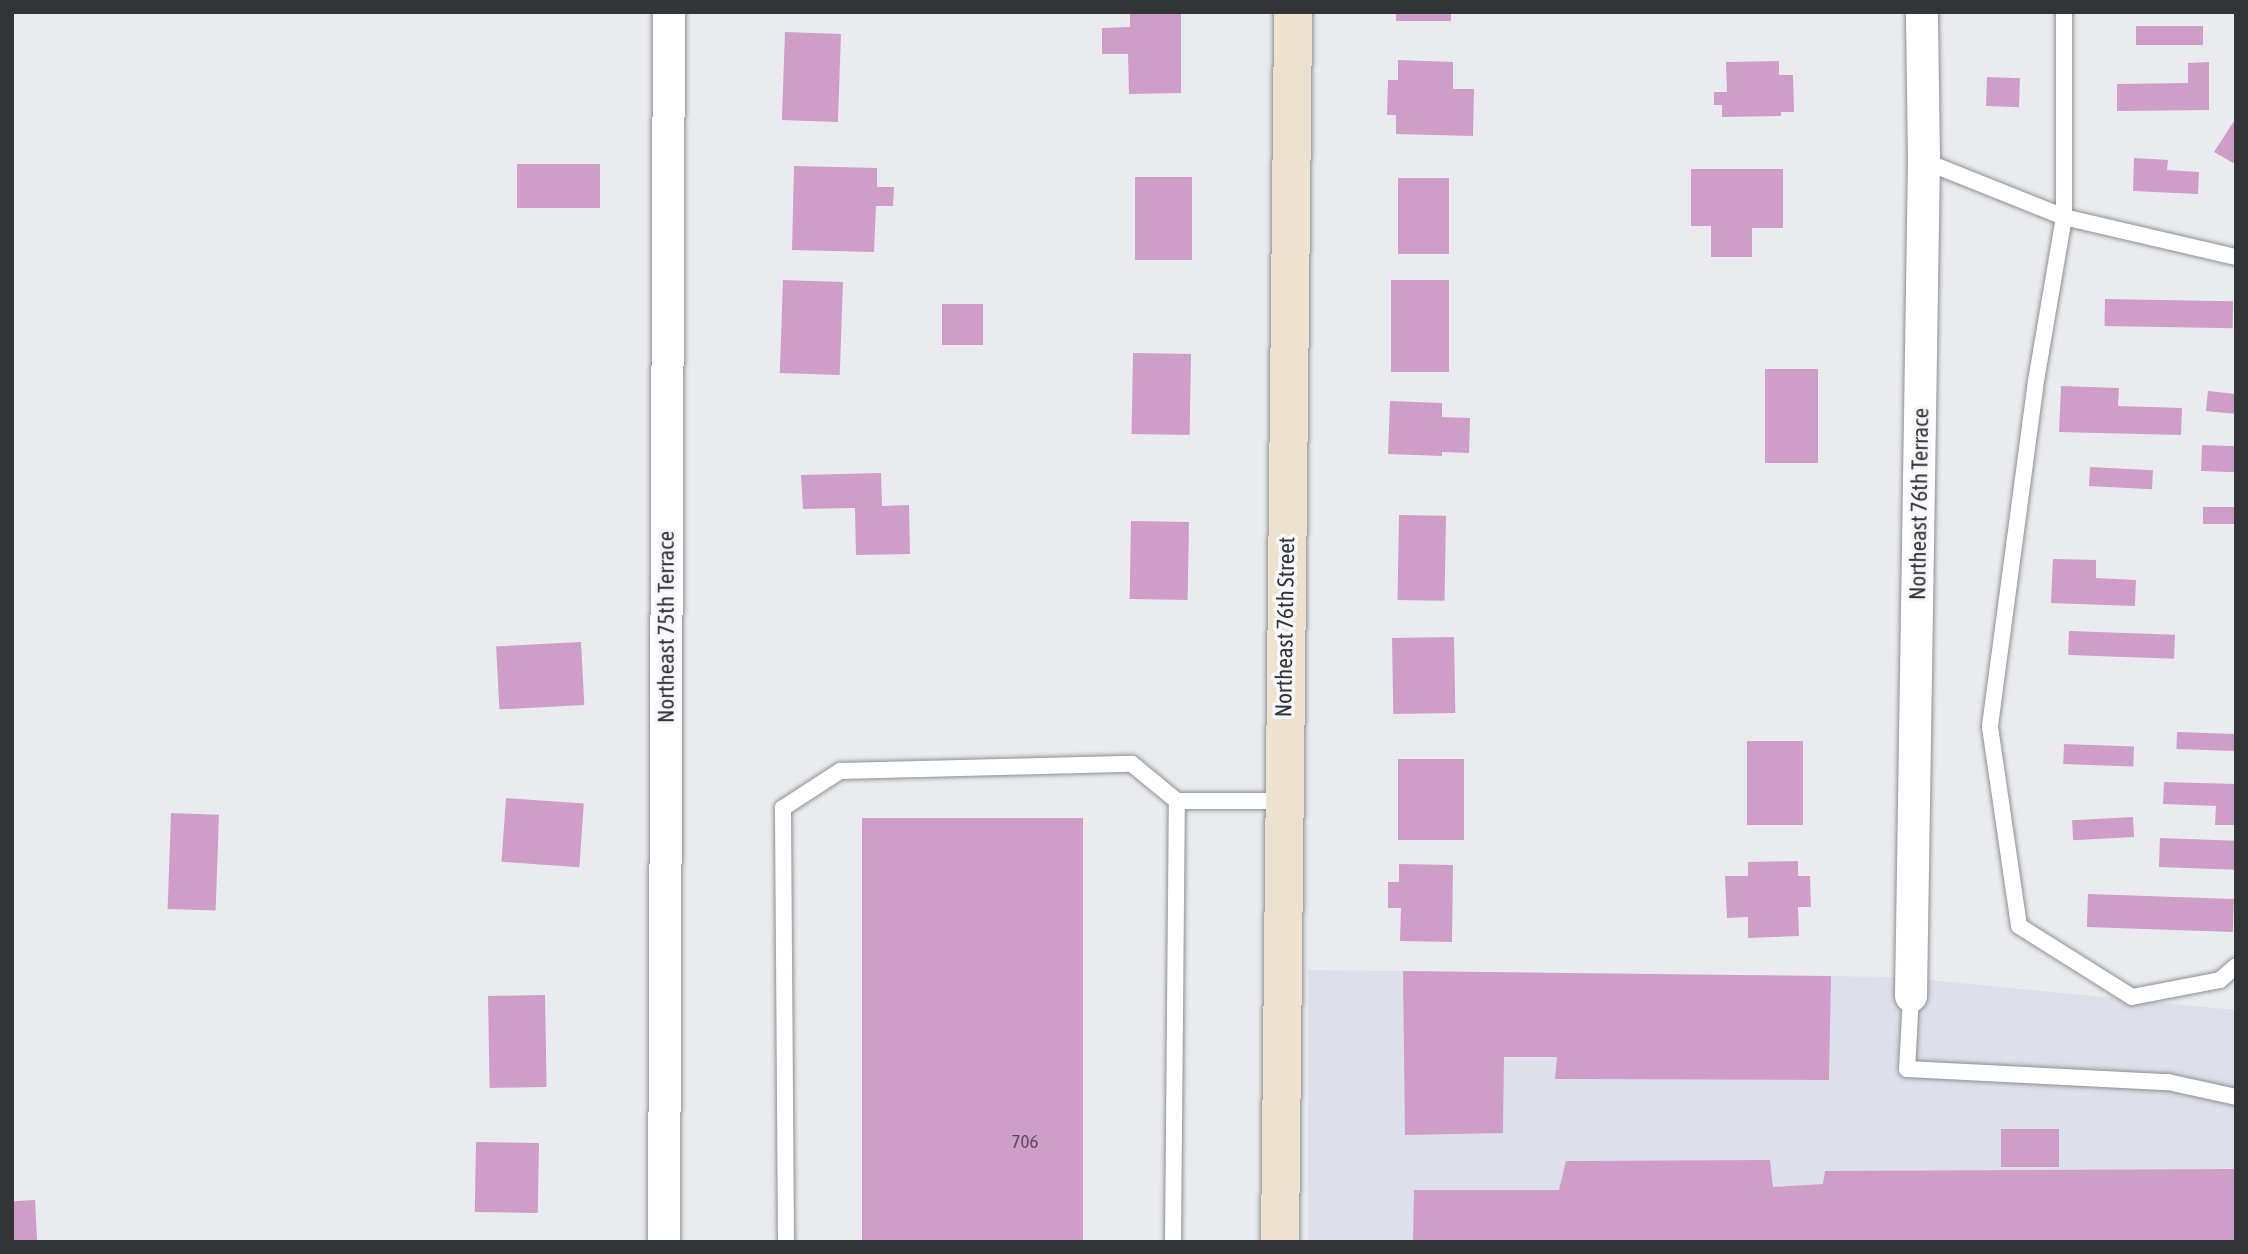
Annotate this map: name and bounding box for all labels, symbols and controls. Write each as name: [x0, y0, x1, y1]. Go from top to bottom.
street label: Northeast 76th Terrace: [1904, 408, 1934, 600]
street label: Northeast 75th Terrace: [652, 531, 680, 723]
street label: Northeast 76th Street: [1270, 536, 1300, 718]
house number: 706: [1012, 1131, 1038, 1153]

